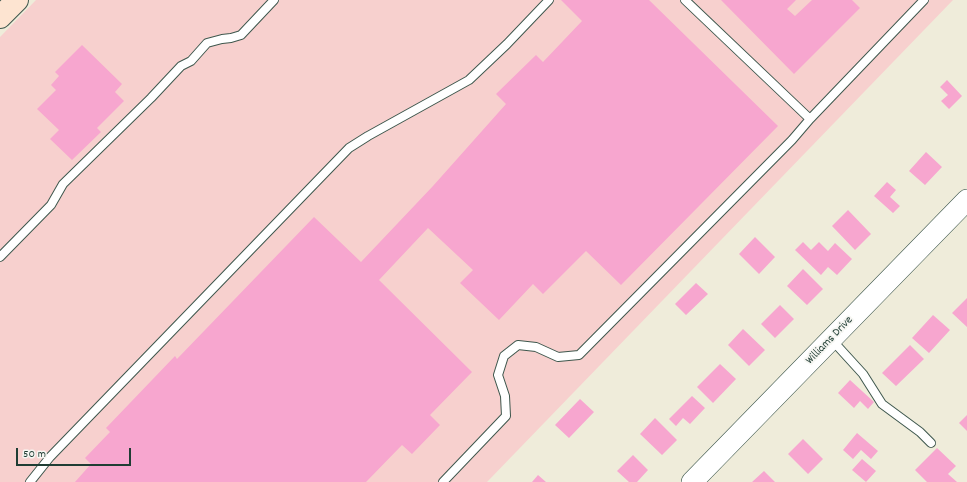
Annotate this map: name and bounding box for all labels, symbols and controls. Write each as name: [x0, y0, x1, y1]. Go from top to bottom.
street label: Williams Drive: [803, 314, 857, 368]
scale bar: [18, 440, 133, 466]
text: 50 m: [23, 446, 46, 463]

